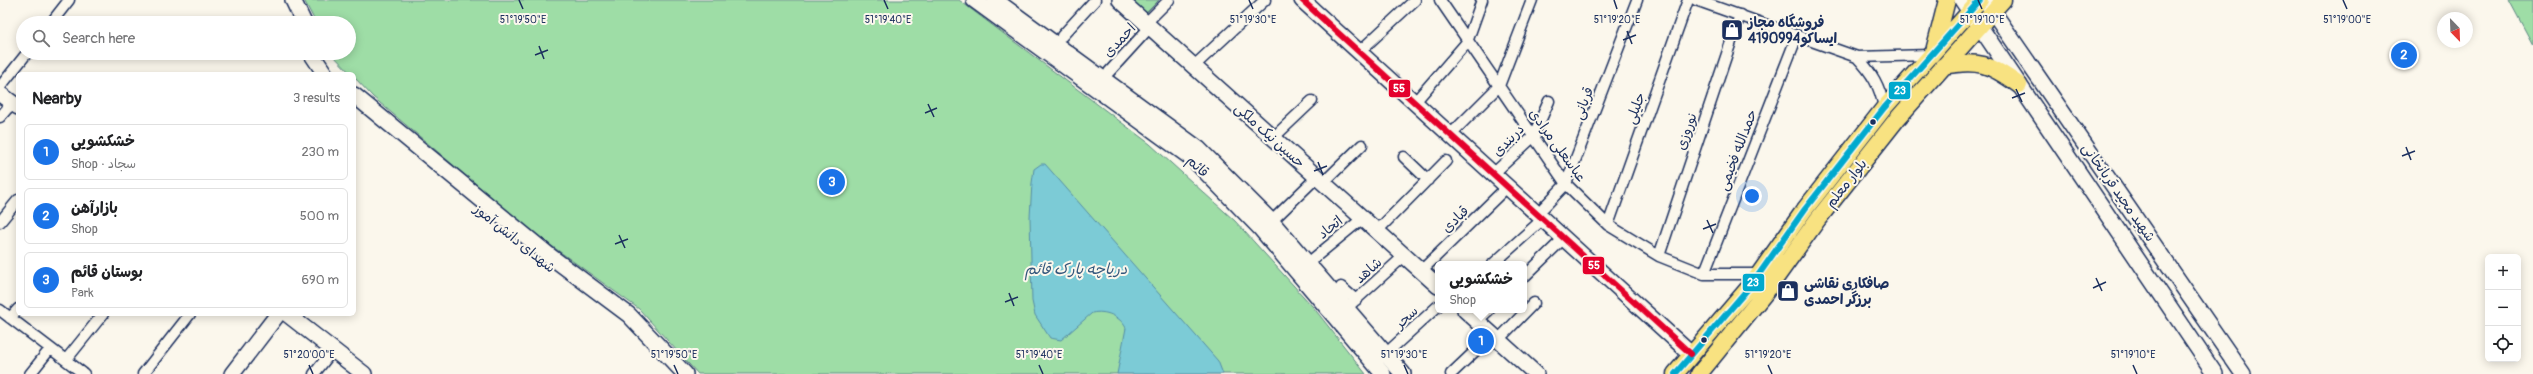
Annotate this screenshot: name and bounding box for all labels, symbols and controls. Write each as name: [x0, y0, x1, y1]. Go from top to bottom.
north arrow: [2437, 12, 2473, 48]
place label: فروشگاه مجاز ایساکو4190994: [1746, 13, 1838, 48]
text: 51°19'50"E: [500, 14, 546, 26]
text: 51°19'40"E: [865, 14, 911, 26]
text: 51°19'30"E: [1230, 14, 1276, 26]
text: 51°19'20"E: [1594, 14, 1640, 26]
text: 51°19'10"E: [1960, 14, 2004, 26]
text: 51°19'00"E: [2323, 14, 2371, 26]
search box: [16, 16, 356, 60]
shop icon: فروشگاه مجاز ایساکو4190994: [1719, 17, 1745, 43]
street label: احمدی: [1100, 20, 1139, 61]
icon: search: [30, 27, 52, 49]
text: Search here: [62, 29, 135, 48]
pin: 2: [2391, 40, 2417, 70]
line badge: 55: [1388, 79, 1411, 98]
line badge: 23: [1888, 81, 1911, 100]
text: 55: [1393, 82, 1405, 95]
street label: قربانی: [1570, 84, 1597, 122]
text: 23: [1894, 84, 1906, 97]
text: Nearby: [32, 88, 81, 109]
text: 3 results: [293, 90, 340, 106]
street label: جلیلی: [1622, 90, 1649, 126]
street label: حسین نیک ملکی: [1231, 99, 1308, 171]
street label: عباسعلی مرادی: [1525, 105, 1590, 185]
street label: حمدالله فخیمی: [1714, 108, 1761, 193]
street label: نوروزی: [1672, 110, 1701, 152]
unlabelled marker: [1868, 117, 1878, 127]
street label: دربندی: [1489, 121, 1528, 160]
text: خشکشویی: [71, 132, 135, 151]
street label: شهید مجید قربانخانی: [2078, 140, 2159, 245]
text: 1: [43, 144, 49, 160]
text: 230 m: [302, 144, 339, 160]
street label: قائم: [1182, 152, 1212, 182]
street label: بلوار معلم: [1822, 155, 1872, 212]
text: Shop · سجاد: [71, 156, 136, 172]
pin: 3: [819, 167, 845, 197]
your location: [1742, 186, 1762, 206]
text: بازارآهن: [71, 199, 118, 218]
street label: شهدای دانش آموز: [470, 200, 559, 276]
street label: قبادی: [1438, 202, 1472, 236]
text: 2: [42, 208, 50, 224]
text: 500 m: [300, 208, 339, 224]
street label: اتحاد: [1314, 212, 1346, 243]
text: Shop: [71, 221, 98, 237]
street label: شاهد: [1351, 254, 1385, 287]
map controls: [2485, 254, 2521, 362]
button: +: [2485, 254, 2521, 290]
line badge: 55: [1582, 256, 1605, 275]
text: 55: [1588, 259, 1600, 272]
water label: دریاچه پارک قائم: [1025, 260, 1127, 281]
popup: [1435, 261, 1527, 313]
text: بوستان قائم: [71, 263, 143, 282]
text: خشکشویی: [1449, 270, 1513, 289]
text: 3: [42, 272, 50, 288]
text: 690 m: [301, 272, 339, 288]
line badge: 23: [1742, 273, 1765, 292]
place label: صافکاری نقاشی برزگر احمدی: [1804, 275, 1889, 308]
text: 23: [1747, 276, 1759, 289]
shop icon: صافکاری نقاشی برزگر احمدی: [1775, 278, 1801, 304]
text: Park: [71, 285, 94, 301]
button: −: [2485, 290, 2521, 326]
text: Shop: [1449, 292, 1476, 308]
street label: سحر: [1390, 302, 1422, 333]
pin: 1: [1468, 326, 1494, 356]
button: locate: [2485, 326, 2521, 362]
unlabelled marker: [1699, 335, 1709, 345]
text: 51°20'00"E: [283, 349, 335, 361]
text: 51°19'50"E: [651, 349, 697, 361]
text: 51°19'40"E: [1016, 349, 1062, 361]
text: 51°19'30"E: [1381, 349, 1427, 361]
text: 51°19'20"E: [1745, 349, 1791, 361]
text: 51°19'10"E: [2111, 349, 2155, 361]

